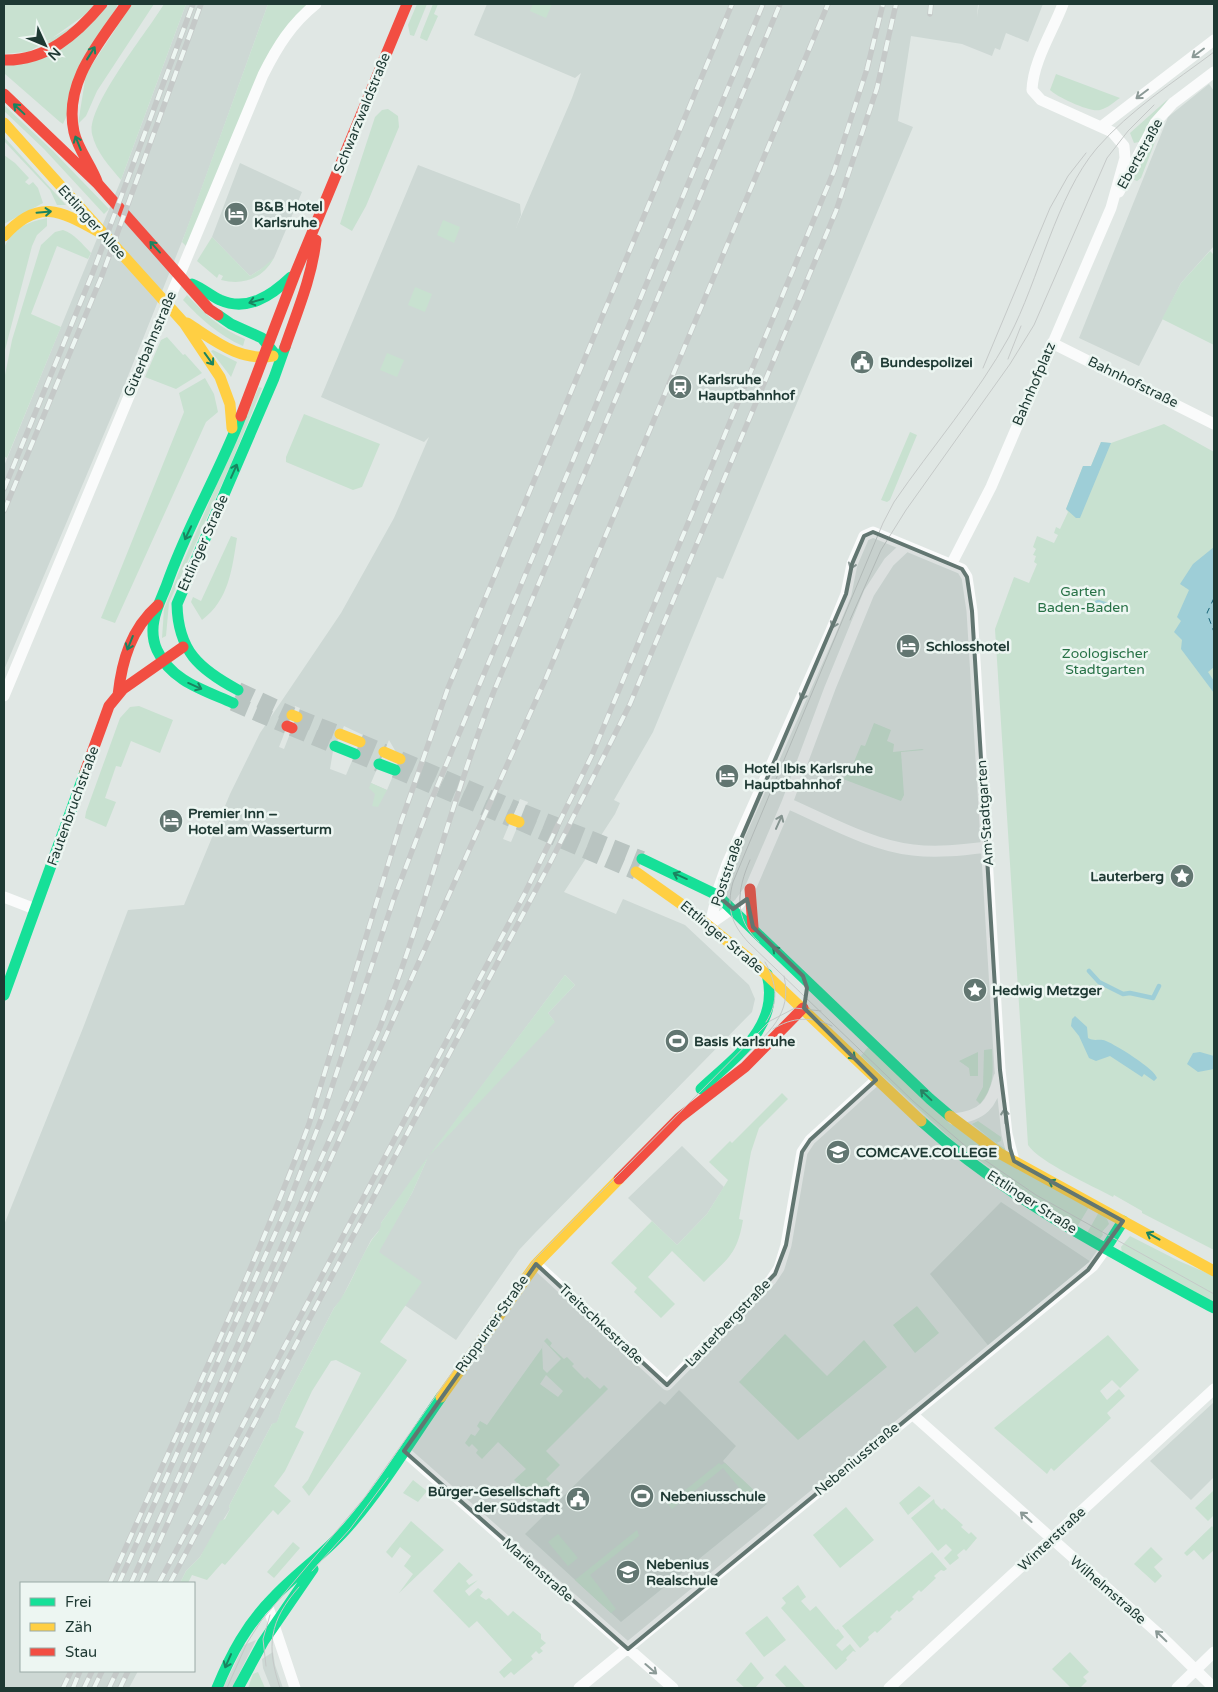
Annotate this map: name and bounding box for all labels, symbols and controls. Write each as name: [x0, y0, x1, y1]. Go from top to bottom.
north arrow: [20, 20, 70, 70]
text: N: [44, 44, 64, 64]
one-way arrow: [87, 47, 97, 61]
one-way arrow: [1192, 47, 1205, 58]
street label: Schwarzwaldstraße: [330, 50, 394, 176]
one-way arrow: [1136, 89, 1149, 100]
one-way arrow: [13, 103, 26, 115]
street label: Ebertstraße: [1114, 116, 1166, 192]
one-way arrow: [73, 136, 83, 151]
street label: Ettlinger Allee: [54, 181, 130, 263]
place label: B&B Hotel Karlsruhe: [254, 198, 323, 231]
hotel icon: B&B Hotel Karlsruhe: [223, 201, 249, 227]
one-way arrow: [35, 207, 51, 217]
one-way arrow: [149, 240, 161, 253]
street label: Güterbahnstraße: [120, 289, 180, 399]
one-way arrow: [248, 297, 264, 307]
street label: Bahnhofplatz: [1009, 340, 1059, 428]
public building icon: Bundespolizei: [849, 349, 875, 375]
one-way arrow: [204, 352, 214, 366]
street label: Bahnhofstraße: [1085, 353, 1181, 411]
place label: Bundespolizei: [880, 354, 973, 371]
place label: Karlsruhe Hauptbahnhof: [698, 371, 796, 404]
station icon: Karlsruhe Hauptbahnhof: [667, 374, 693, 400]
one-way arrow: [230, 464, 240, 479]
street label: Ettlinger Straße: [174, 492, 232, 594]
one-way arrow: [183, 525, 193, 540]
one-way arrow: [848, 554, 857, 569]
park label: Garten Baden-Baden: [1037, 583, 1129, 616]
one-way arrow: [829, 613, 839, 628]
hotel icon: Schlosshotel: [895, 633, 921, 659]
one-way arrow: [124, 635, 134, 650]
place label: Schlosshotel: [926, 638, 1010, 655]
park label: Zoologischer Stadtgarten: [1062, 645, 1149, 678]
one-way arrow: [187, 682, 202, 692]
one-way arrow: [798, 685, 808, 700]
street label: Fautenbruchstraße: [43, 744, 103, 868]
street label: Am Stadtgarten: [973, 759, 997, 867]
place label: Hotel Ibis Karlsruhe Hauptbahnhof: [744, 760, 873, 793]
hotel icon: Hotel Ibis Karlsruhe Hauptbahnhof: [714, 763, 740, 789]
place label: Premier Inn – Hotel am Wasserturm: [188, 805, 332, 838]
hotel icon: Premier Inn – Hotel am Wasserturm: [158, 808, 184, 834]
one-way arrow: [774, 815, 784, 830]
street label: Poststraße: [707, 835, 747, 909]
place icon: Lauterberg: [1169, 863, 1195, 889]
place label: Lauterberg: [1090, 868, 1164, 885]
one-way arrow: [673, 870, 688, 880]
street label: Ettlinger Straße: [677, 897, 767, 977]
one-way arrow: [772, 946, 784, 958]
place icon: Hedwig Metzger: [962, 977, 988, 1003]
place label: Hedwig Metzger: [992, 982, 1103, 999]
sports icon: Basis Karlsruhe: [664, 1028, 690, 1054]
place label: Basis Karlsruhe: [694, 1033, 795, 1050]
one-way arrow: [844, 1048, 856, 1060]
one-way arrow: [920, 1089, 932, 1101]
one-way arrow: [1001, 1108, 1010, 1124]
school or university icon: COMCAVE.COLLEGE: [825, 1139, 851, 1165]
place label: COMCAVE.COLLEGE: [856, 1144, 997, 1161]
street label: Ettlinger Straße: [984, 1167, 1080, 1237]
one-way arrow: [1048, 1179, 1063, 1188]
one-way arrow: [1146, 1231, 1161, 1241]
street label: Rüppurrer Straße: [452, 1272, 532, 1376]
street label: Lauterbergstraße: [682, 1276, 774, 1370]
street label: Treitschkestraße: [555, 1280, 647, 1368]
street label: Nebeniusstraße: [811, 1419, 903, 1499]
place label: Bürger-Gesellschaft der Südstadt: [428, 1483, 561, 1516]
sports icon: Nebeniusschule: [629, 1483, 655, 1509]
public building icon: Bürger-Gesellschaft der Südstadt: [565, 1486, 591, 1512]
place label: Nebeniusschule: [660, 1488, 766, 1505]
street label: Winterstraße: [1015, 1503, 1089, 1575]
one-way arrow: [1019, 1511, 1032, 1523]
street label: Marienstraße: [499, 1535, 577, 1605]
street label: Wilhelmstraße: [1066, 1552, 1150, 1628]
place label: Nebenius Realschule: [646, 1556, 718, 1589]
school or university icon: Nebenius Realschule: [615, 1559, 641, 1585]
legend: [20, 1582, 195, 1672]
text: Frei: [65, 1593, 91, 1611]
text: Zäh: [65, 1618, 92, 1636]
one-way arrow: [1154, 1630, 1167, 1642]
text: Stau: [65, 1643, 97, 1661]
one-way arrow: [223, 1653, 232, 1668]
one-way arrow: [644, 1663, 657, 1674]

